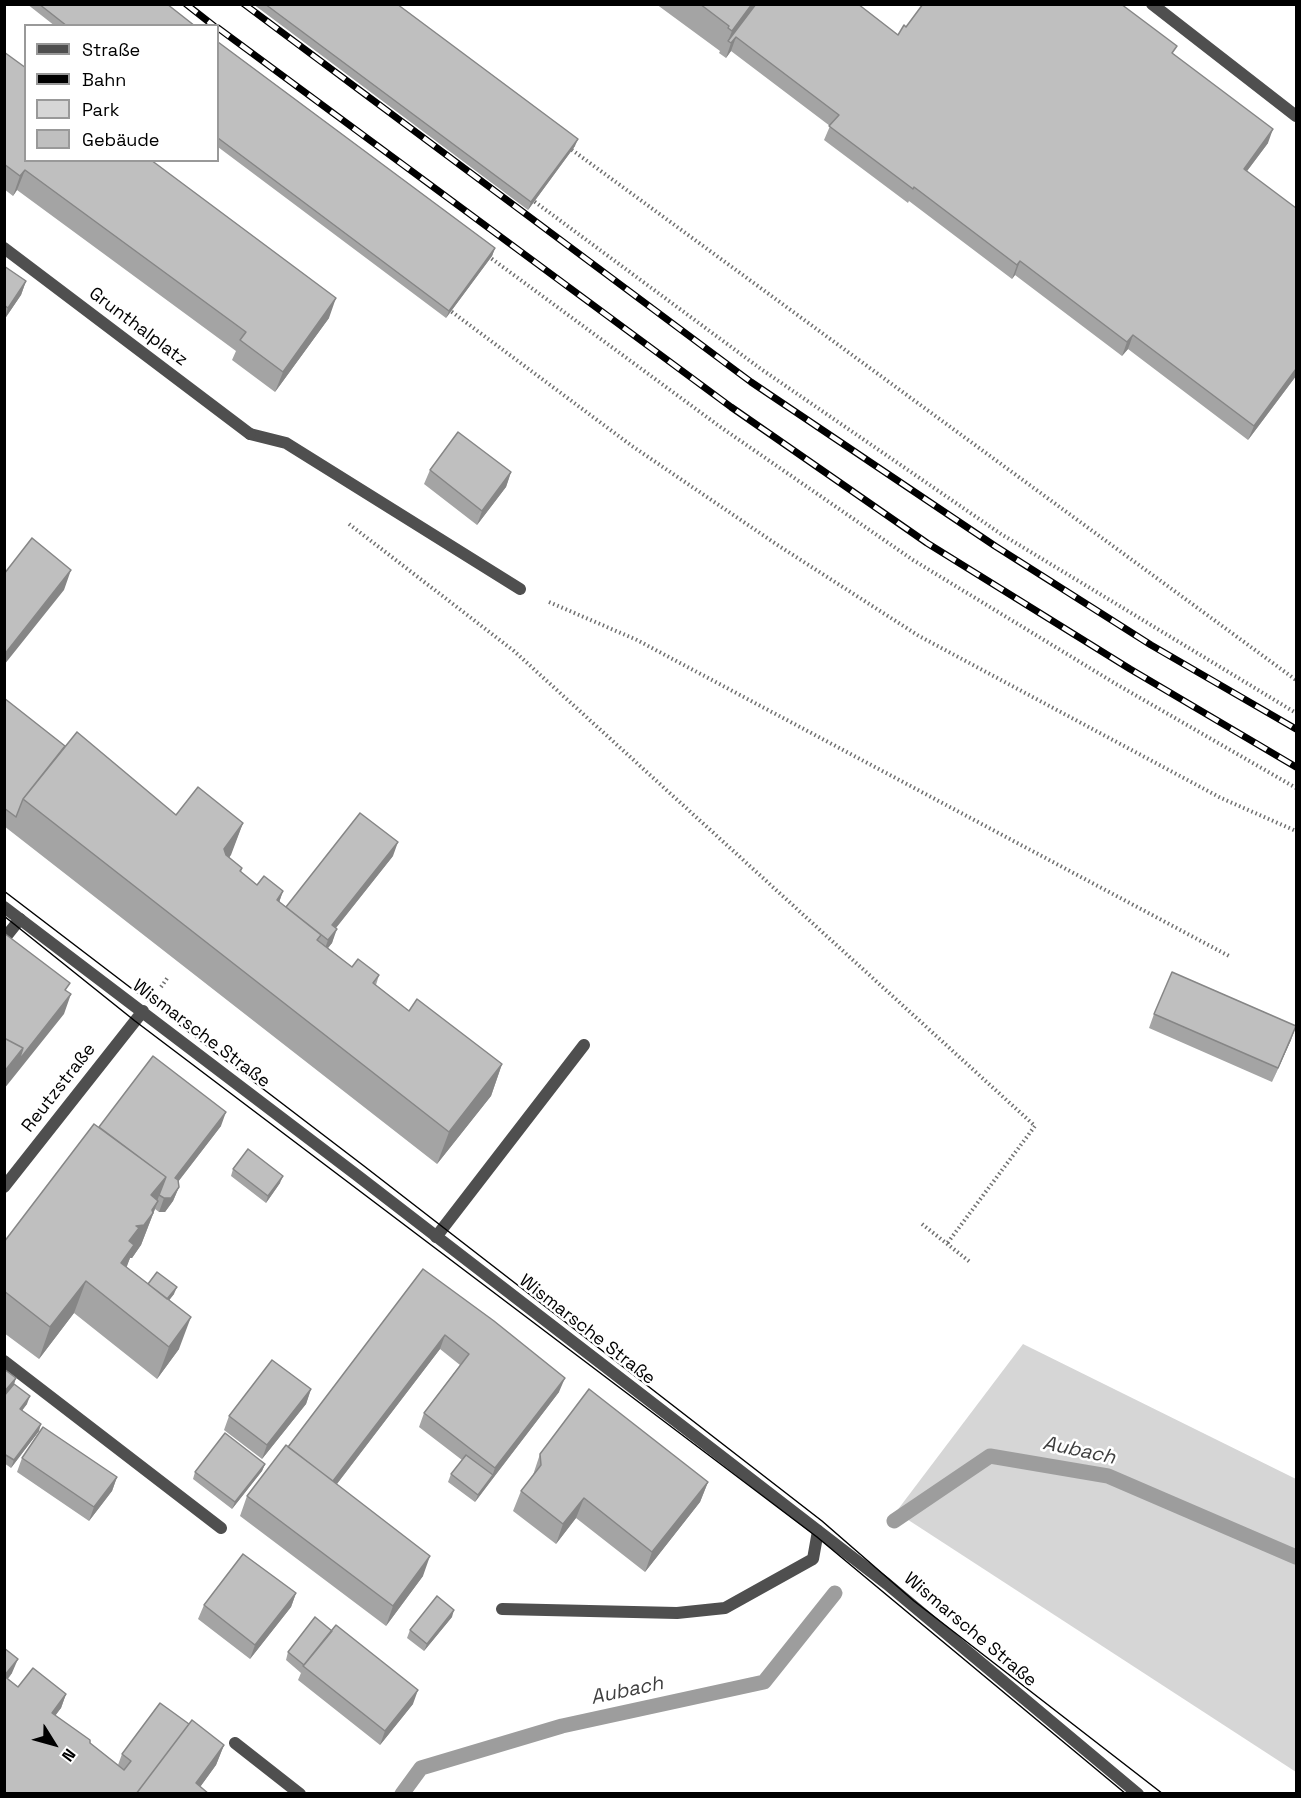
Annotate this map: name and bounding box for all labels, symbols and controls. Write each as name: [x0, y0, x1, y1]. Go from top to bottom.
legend: [24, 24, 219, 162]
text: Straße: [82, 38, 140, 61]
text: Bahn: [82, 68, 126, 91]
text: Park: [82, 98, 119, 121]
text: Gebäude: [82, 128, 160, 151]
street label: Grunthalplatz: [84, 283, 192, 371]
street label: Wismarsche Straße: [128, 975, 274, 1093]
street label: Reutzstraße: [18, 1039, 100, 1137]
street label: Wismarsche Straße: [515, 1270, 659, 1390]
water label: Aubach: [1041, 1432, 1117, 1470]
street label: Wismarsche Straße: [899, 1568, 1041, 1692]
water label: Aubach: [589, 1672, 665, 1710]
north arrow: [24, 1714, 84, 1774]
text: N: [57, 1745, 80, 1766]

